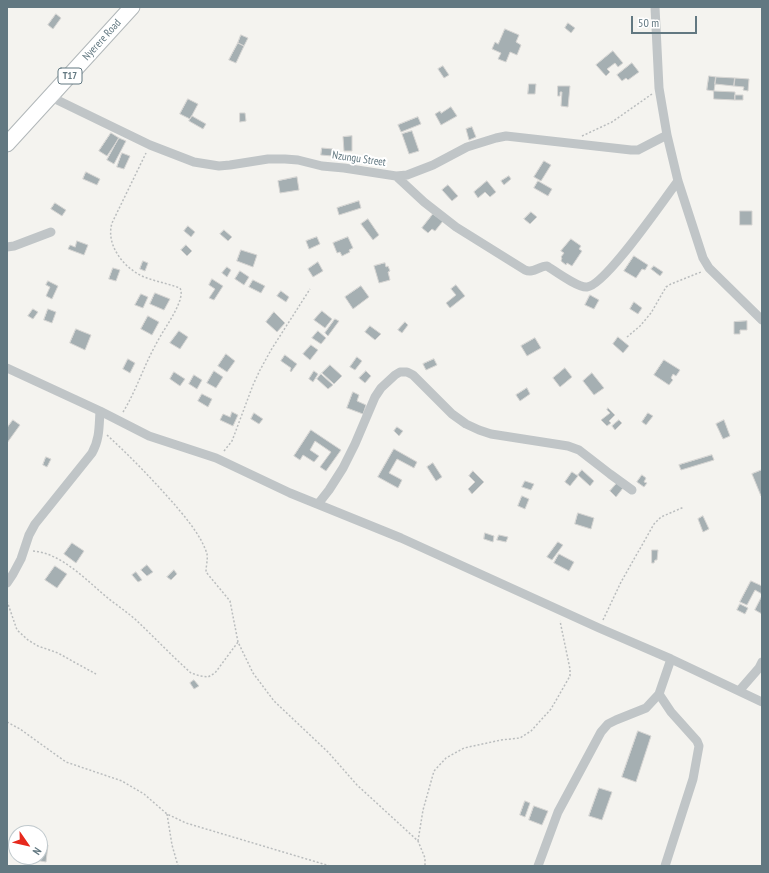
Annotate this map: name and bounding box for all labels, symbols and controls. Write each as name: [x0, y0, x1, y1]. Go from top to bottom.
scale bar: [633, 8, 699, 34]
text: 50 m: [638, 15, 659, 30]
street label: Nyerere Road: [80, 17, 124, 63]
road number: T17: [58, 68, 82, 84]
street label: Nzungu Street: [331, 149, 387, 169]
north arrow: [8, 825, 48, 865]
text: N: [30, 845, 45, 858]

